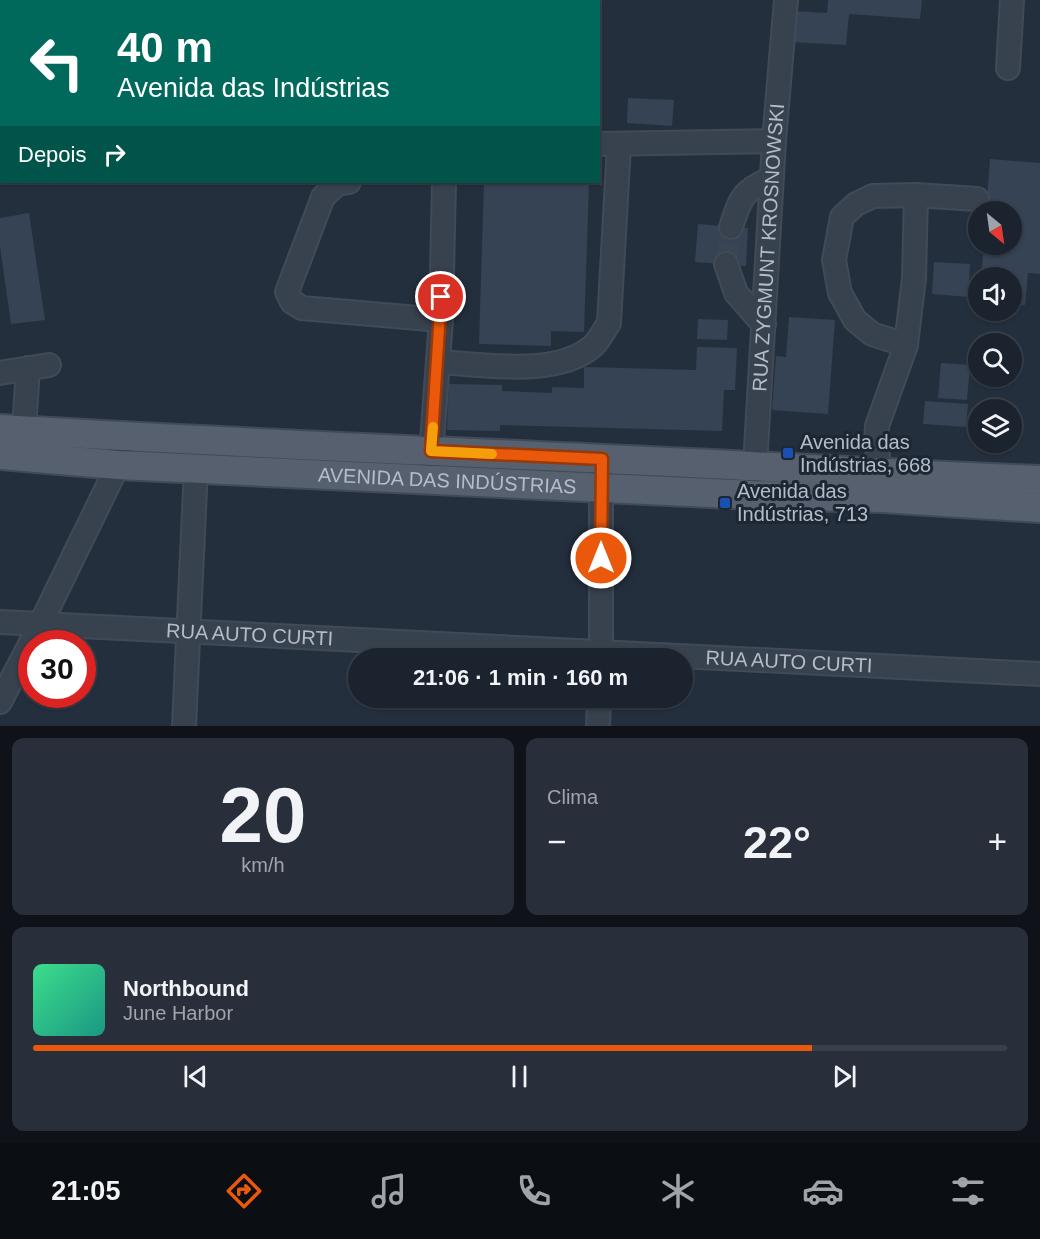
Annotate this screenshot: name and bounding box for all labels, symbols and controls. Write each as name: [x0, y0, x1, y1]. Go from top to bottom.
icon: left: [18, 24, 96, 102]
text: 40 m: [117, 24, 213, 71]
text: Avenida das Indústrias: [117, 73, 390, 103]
street label: RUA ZYGMUNT KROSNOWSKI: [748, 102, 788, 392]
icon: right: [98, 138, 131, 171]
text: Depois: [18, 142, 86, 167]
north arrow: [968, 201, 1022, 255]
map controls: [968, 201, 1022, 453]
button: sound: [968, 267, 1022, 321]
pin: [415, 271, 466, 322]
icon: arrive: [424, 280, 457, 313]
button: search: [968, 333, 1022, 387]
button: layers: [968, 399, 1022, 453]
place label: Avenida das Indústrias, 668: [800, 431, 931, 476]
marker: Avenida das Indústrias, 668: [781, 446, 795, 460]
street label: AVENIDA DAS INDÚSTRIAS: [317, 463, 577, 498]
place label: Avenida das Indústrias, 713: [737, 480, 868, 525]
marker: Avenida das Indústrias, 713: [718, 496, 732, 510]
position arrow: [569, 526, 633, 590]
street label: RUA AUTO CURTI: [166, 619, 334, 650]
speed limit sign: 30: [18, 630, 96, 708]
street label: RUA AUTO CURTI: [705, 646, 873, 677]
text: 21:06 · 1 min · 160 m: [413, 665, 628, 690]
text: 20: [220, 771, 306, 859]
text: Clima: [547, 786, 598, 808]
text: 22°: [743, 817, 811, 868]
text: −: [547, 823, 566, 860]
text: +: [988, 823, 1007, 860]
text: km/h: [241, 854, 285, 876]
text: Northbound: [123, 976, 249, 1001]
text: June Harbor: [123, 1002, 233, 1024]
icon: previous: [179, 1060, 212, 1093]
icon: pause: [503, 1060, 536, 1093]
icon: next: [828, 1060, 861, 1093]
icon: directions: [223, 1170, 265, 1212]
icon: music: [368, 1170, 410, 1212]
icon: phone: [513, 1170, 555, 1212]
icon: climate: [657, 1170, 699, 1212]
icon: car: [802, 1170, 844, 1212]
icon: filters: [947, 1170, 989, 1212]
text: 21:05: [51, 1176, 120, 1206]

